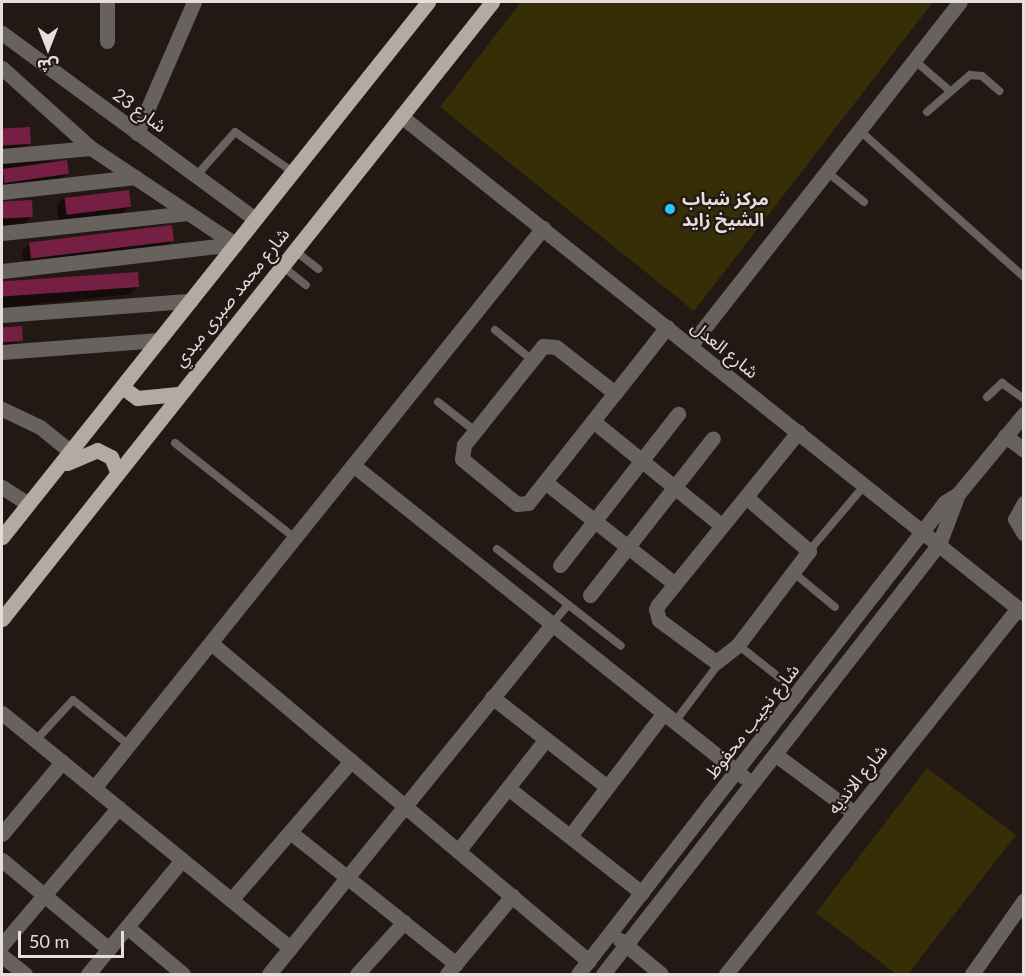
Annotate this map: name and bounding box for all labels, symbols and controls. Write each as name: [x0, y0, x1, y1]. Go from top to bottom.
north arrow: [18, 18, 78, 78]
text: ش: [37, 57, 59, 76]
street label: شارع 23: [109, 83, 171, 137]
place label: مركز شباب الشيخ زايد: [682, 188, 769, 230]
marker: مركز شباب الشيخ زايد: [663, 202, 677, 216]
street label: شارع محمد صبرى مبدي: [169, 223, 293, 371]
street label: شارع العدل: [687, 315, 763, 383]
street label: شارع نجيب محفوظ: [701, 659, 803, 783]
street label: شارع الانديه: [822, 740, 892, 818]
scale bar: [21, 919, 128, 957]
text: 50 m: [29, 930, 69, 952]

